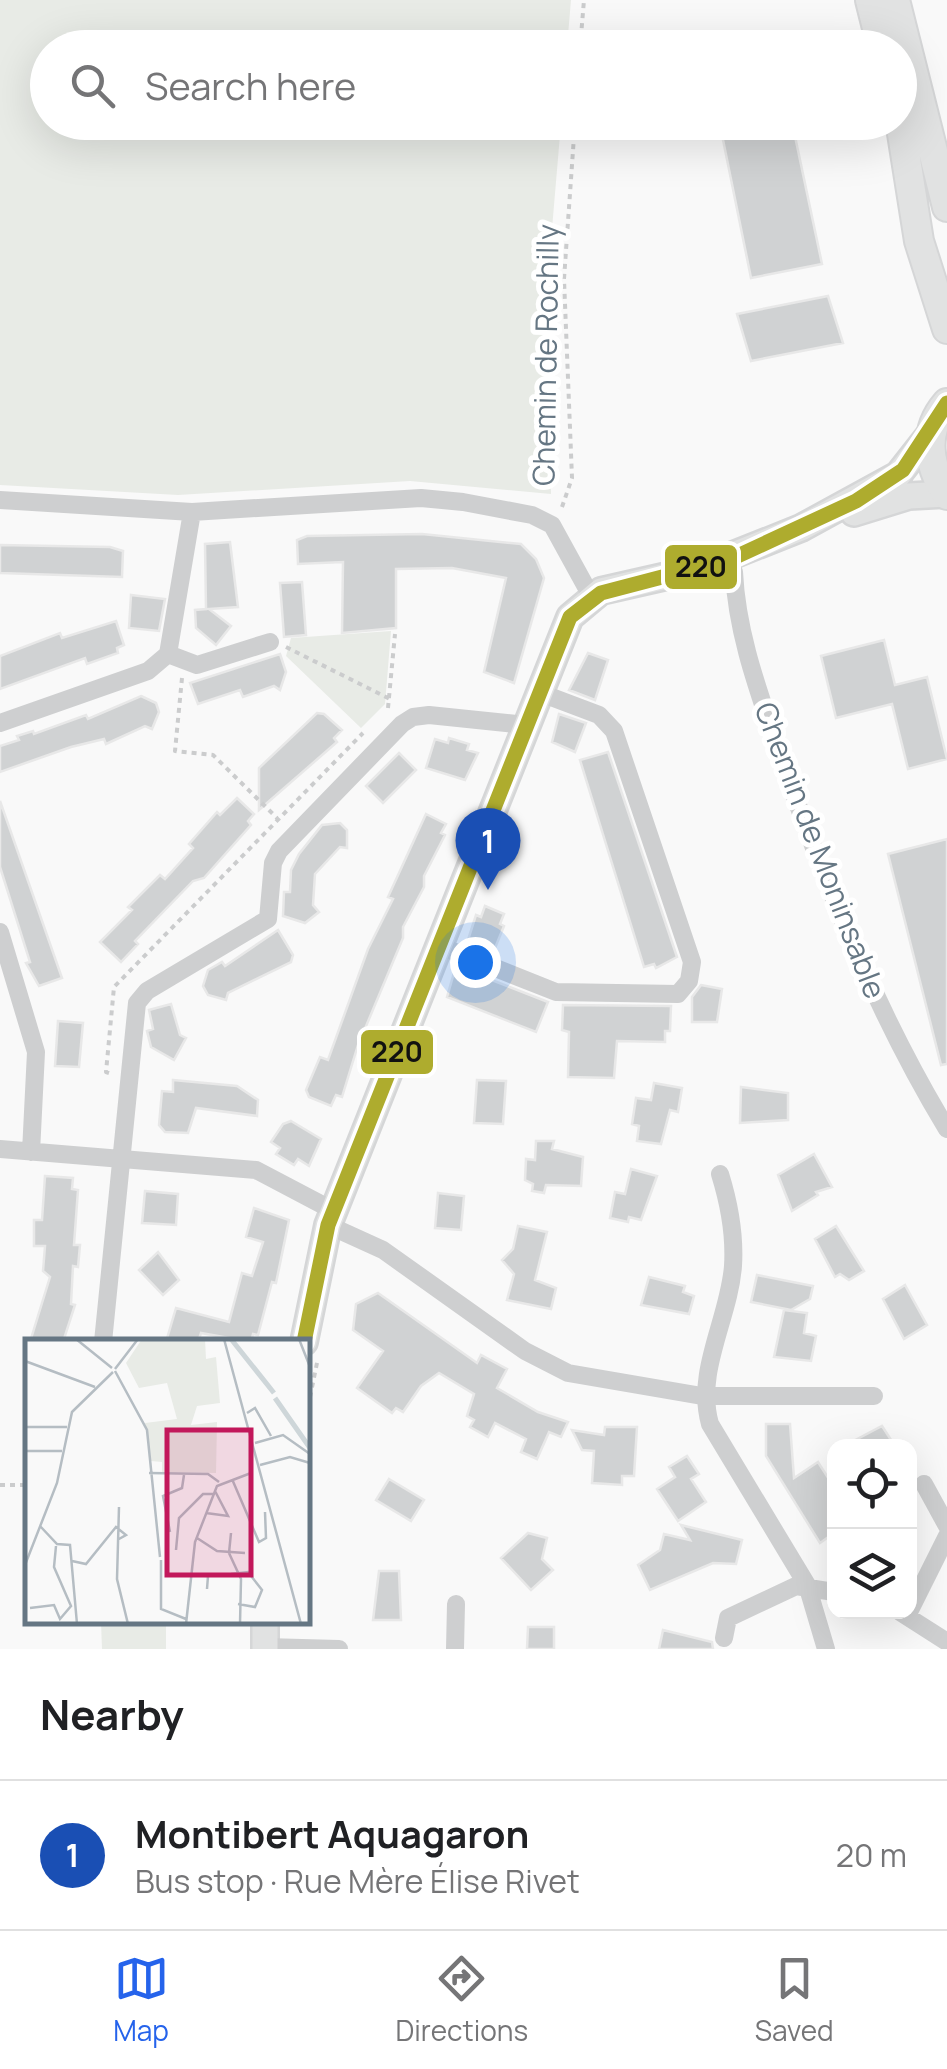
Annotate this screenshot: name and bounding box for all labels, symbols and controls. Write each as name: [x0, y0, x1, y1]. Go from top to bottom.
search box: [30, 30, 917, 140]
icon: search: [65, 58, 120, 113]
text: Search here: [145, 59, 356, 111]
street label: Chemin de Rochilly: [522, 224, 568, 486]
line badge: 220: [663, 543, 739, 591]
text: 220: [675, 547, 727, 585]
street label: Chemin de Moninsable: [746, 696, 896, 1004]
pin: 1: [456, 808, 520, 890]
your location: [450, 937, 501, 988]
line badge: 220: [359, 1028, 435, 1076]
text: 220: [371, 1032, 423, 1070]
inset map: [25, 1339, 310, 1624]
map controls: [827, 1439, 917, 1619]
button: locate: [827, 1439, 917, 1529]
button: layers: [827, 1529, 917, 1619]
text: Nearby: [40, 1685, 184, 1743]
text: Montibert Aquagaron: [135, 1807, 529, 1859]
text: 1: [65, 1833, 80, 1877]
text: 20 m: [836, 1833, 907, 1877]
text: Bus stop · Rue Mère Élise Rivet: [135, 1859, 580, 1903]
tab: Map: [113, 1951, 169, 2049]
tab: Directions: [396, 1951, 528, 2049]
tab: Saved: [755, 1951, 834, 2049]

